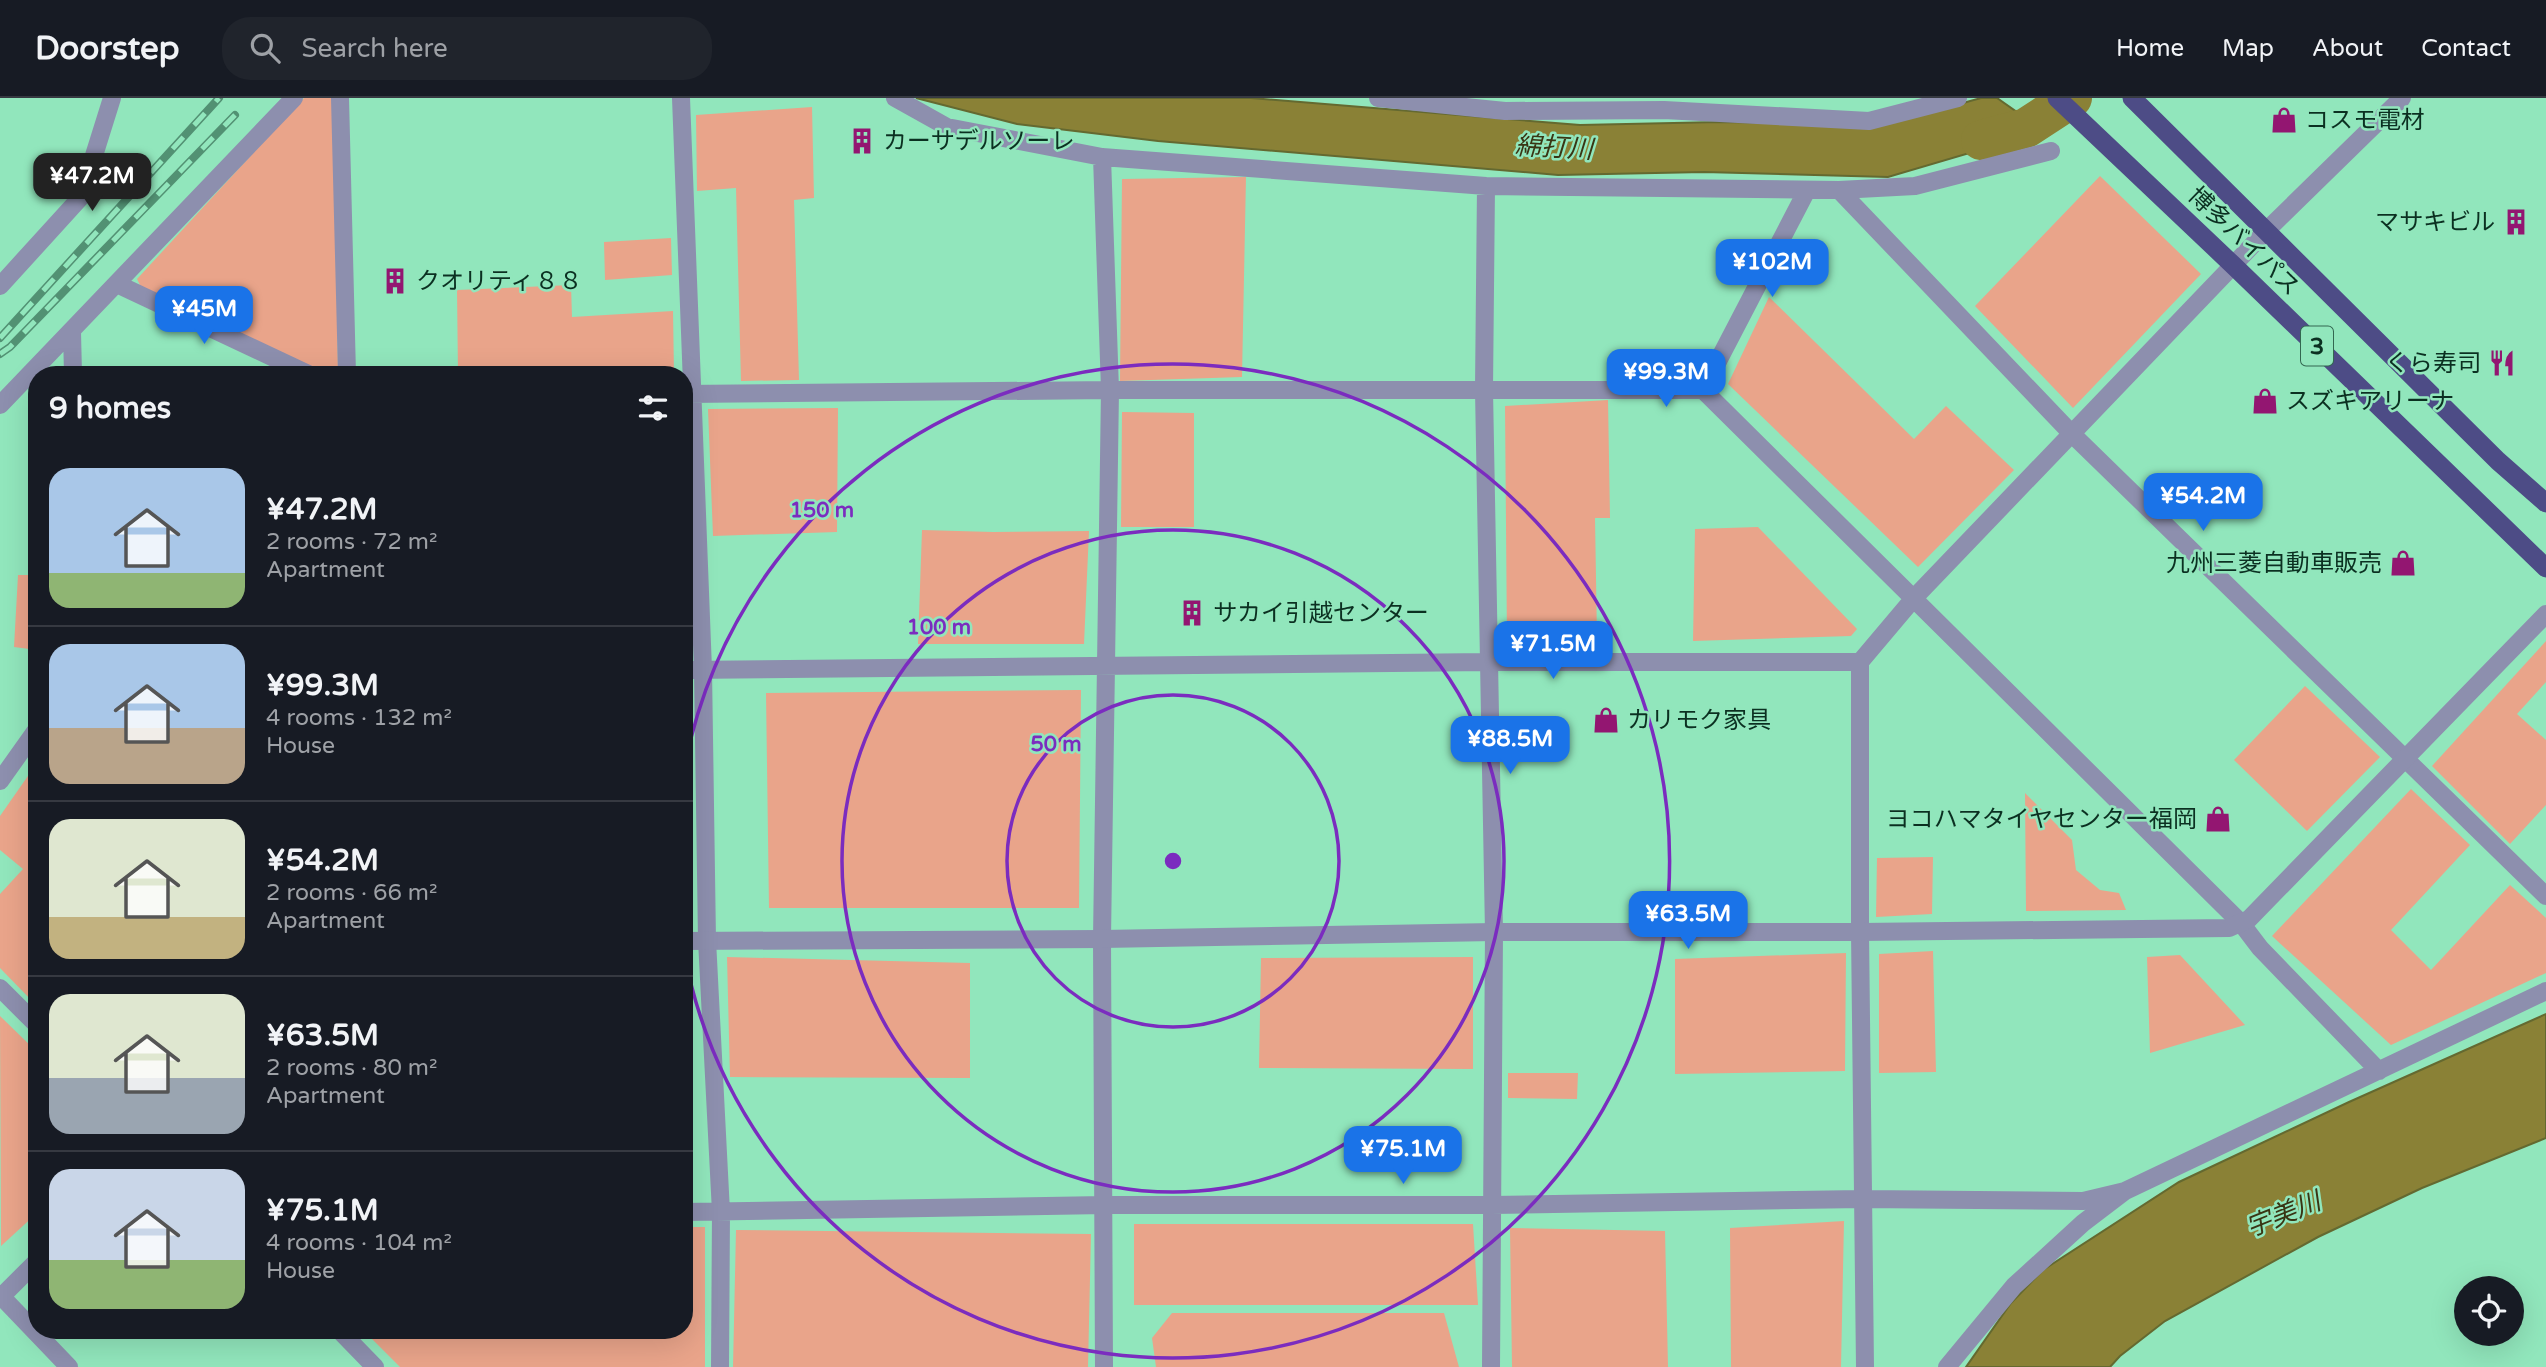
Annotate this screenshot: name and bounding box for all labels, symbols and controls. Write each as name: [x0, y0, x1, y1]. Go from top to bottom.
search box: [222, 17, 712, 80]
text: Doorstep: [35, 29, 180, 68]
icon: search: [246, 29, 284, 67]
text: Search here: [302, 33, 448, 64]
text: Home: [2116, 34, 2184, 63]
text: Map: [2222, 34, 2274, 63]
text: About: [2312, 34, 2383, 63]
text: Contact: [2421, 34, 2511, 63]
shop icon: コスモ電材: [2269, 105, 2299, 135]
place label: コスモ電材: [2305, 106, 2425, 135]
building icon: カーサデルソーレ: [847, 126, 877, 156]
place label: カーサデルソーレ: [883, 127, 1075, 156]
water label: 綿打川: [1514, 130, 1597, 165]
pin: ¥47.2M: [35, 153, 149, 213]
text: ¥47.2M: [49, 162, 135, 190]
street label: 博多バイパス: [2182, 181, 2305, 302]
building icon: マサキビル: [2501, 207, 2531, 237]
place label: マサキビル: [2375, 208, 2495, 237]
pin: ¥102M: [1723, 240, 1821, 299]
text: ¥102M: [1732, 248, 1812, 276]
building icon: クオリティ８８: [380, 266, 410, 296]
place label: クオリティ８８: [416, 267, 583, 296]
pin: ¥45M: [163, 286, 245, 346]
text: ¥45M: [171, 295, 237, 323]
road number: 3: [2301, 327, 2333, 366]
restaurant icon: くら寿司: [2487, 348, 2517, 378]
place label: くら寿司: [2385, 349, 2481, 378]
pin: ¥99.3M: [1609, 350, 1723, 409]
text: ¥99.3M: [1623, 358, 1709, 386]
shop icon: スズキアリーナ: [2250, 386, 2280, 416]
place label: スズキアリーナ: [2286, 387, 2454, 416]
icon: filters: [634, 389, 672, 427]
text: 9 homes: [49, 390, 171, 427]
pin: ¥54.2M: [2146, 474, 2260, 533]
text: ¥54.2M: [2160, 482, 2246, 510]
text: ¥47.2M: [266, 491, 378, 528]
icon: home: [105, 496, 189, 580]
text: 150 m: [790, 498, 854, 523]
text: 2 rooms · 72 m²: [266, 528, 437, 556]
shop icon: 九州三菱自動車販売: [2388, 548, 2418, 578]
place label: 九州三菱自動車販売: [2166, 549, 2382, 578]
text: Apartment: [266, 556, 385, 584]
building icon: サカイ引越センター: [1177, 598, 1207, 628]
place label: サカイ引越センター: [1213, 599, 1429, 628]
text: 100 m: [907, 615, 971, 640]
pin: ¥71.5M: [1496, 622, 1610, 681]
text: ¥71.5M: [1510, 630, 1596, 658]
text: ¥99.3M: [266, 667, 379, 704]
icon: home: [105, 672, 189, 756]
text: 4 rooms · 132 m²: [266, 704, 452, 732]
shop icon: カリモク家具: [1591, 705, 1621, 735]
place label: カリモク家具: [1627, 706, 1771, 735]
pin: ¥88.5M: [1453, 716, 1567, 776]
text: ¥88.5M: [1467, 725, 1553, 753]
text: House: [266, 732, 335, 760]
text: 50 m: [1030, 732, 1082, 757]
shop icon: ヨコハマタイヤセンター福岡: [2203, 804, 2233, 834]
place label: ヨコハマタイヤセンター福岡: [1886, 805, 2197, 834]
text: ¥54.2M: [266, 842, 379, 879]
icon: home: [105, 847, 189, 931]
centre of rings: [1161, 849, 1185, 873]
text: 2 rooms · 66 m²: [266, 879, 437, 907]
pin: ¥63.5M: [1631, 892, 1745, 951]
text: ¥63.5M: [1645, 900, 1731, 928]
text: Apartment: [266, 907, 385, 935]
text: ¥63.5M: [266, 1017, 379, 1054]
icon: home: [105, 1022, 189, 1106]
text: 2 rooms · 80 m²: [266, 1054, 437, 1082]
text: Apartment: [266, 1082, 385, 1110]
pin: ¥75.1M: [1346, 1126, 1460, 1186]
text: ¥75.1M: [1360, 1135, 1446, 1163]
water label: 宇美川: [2241, 1184, 2328, 1243]
text: ¥75.1M: [266, 1192, 379, 1229]
icon: home: [105, 1197, 189, 1281]
text: 4 rooms · 104 m²: [266, 1229, 452, 1257]
text: House: [266, 1257, 335, 1285]
map controls: [2454, 1276, 2524, 1346]
button: locate: [2454, 1276, 2524, 1346]

